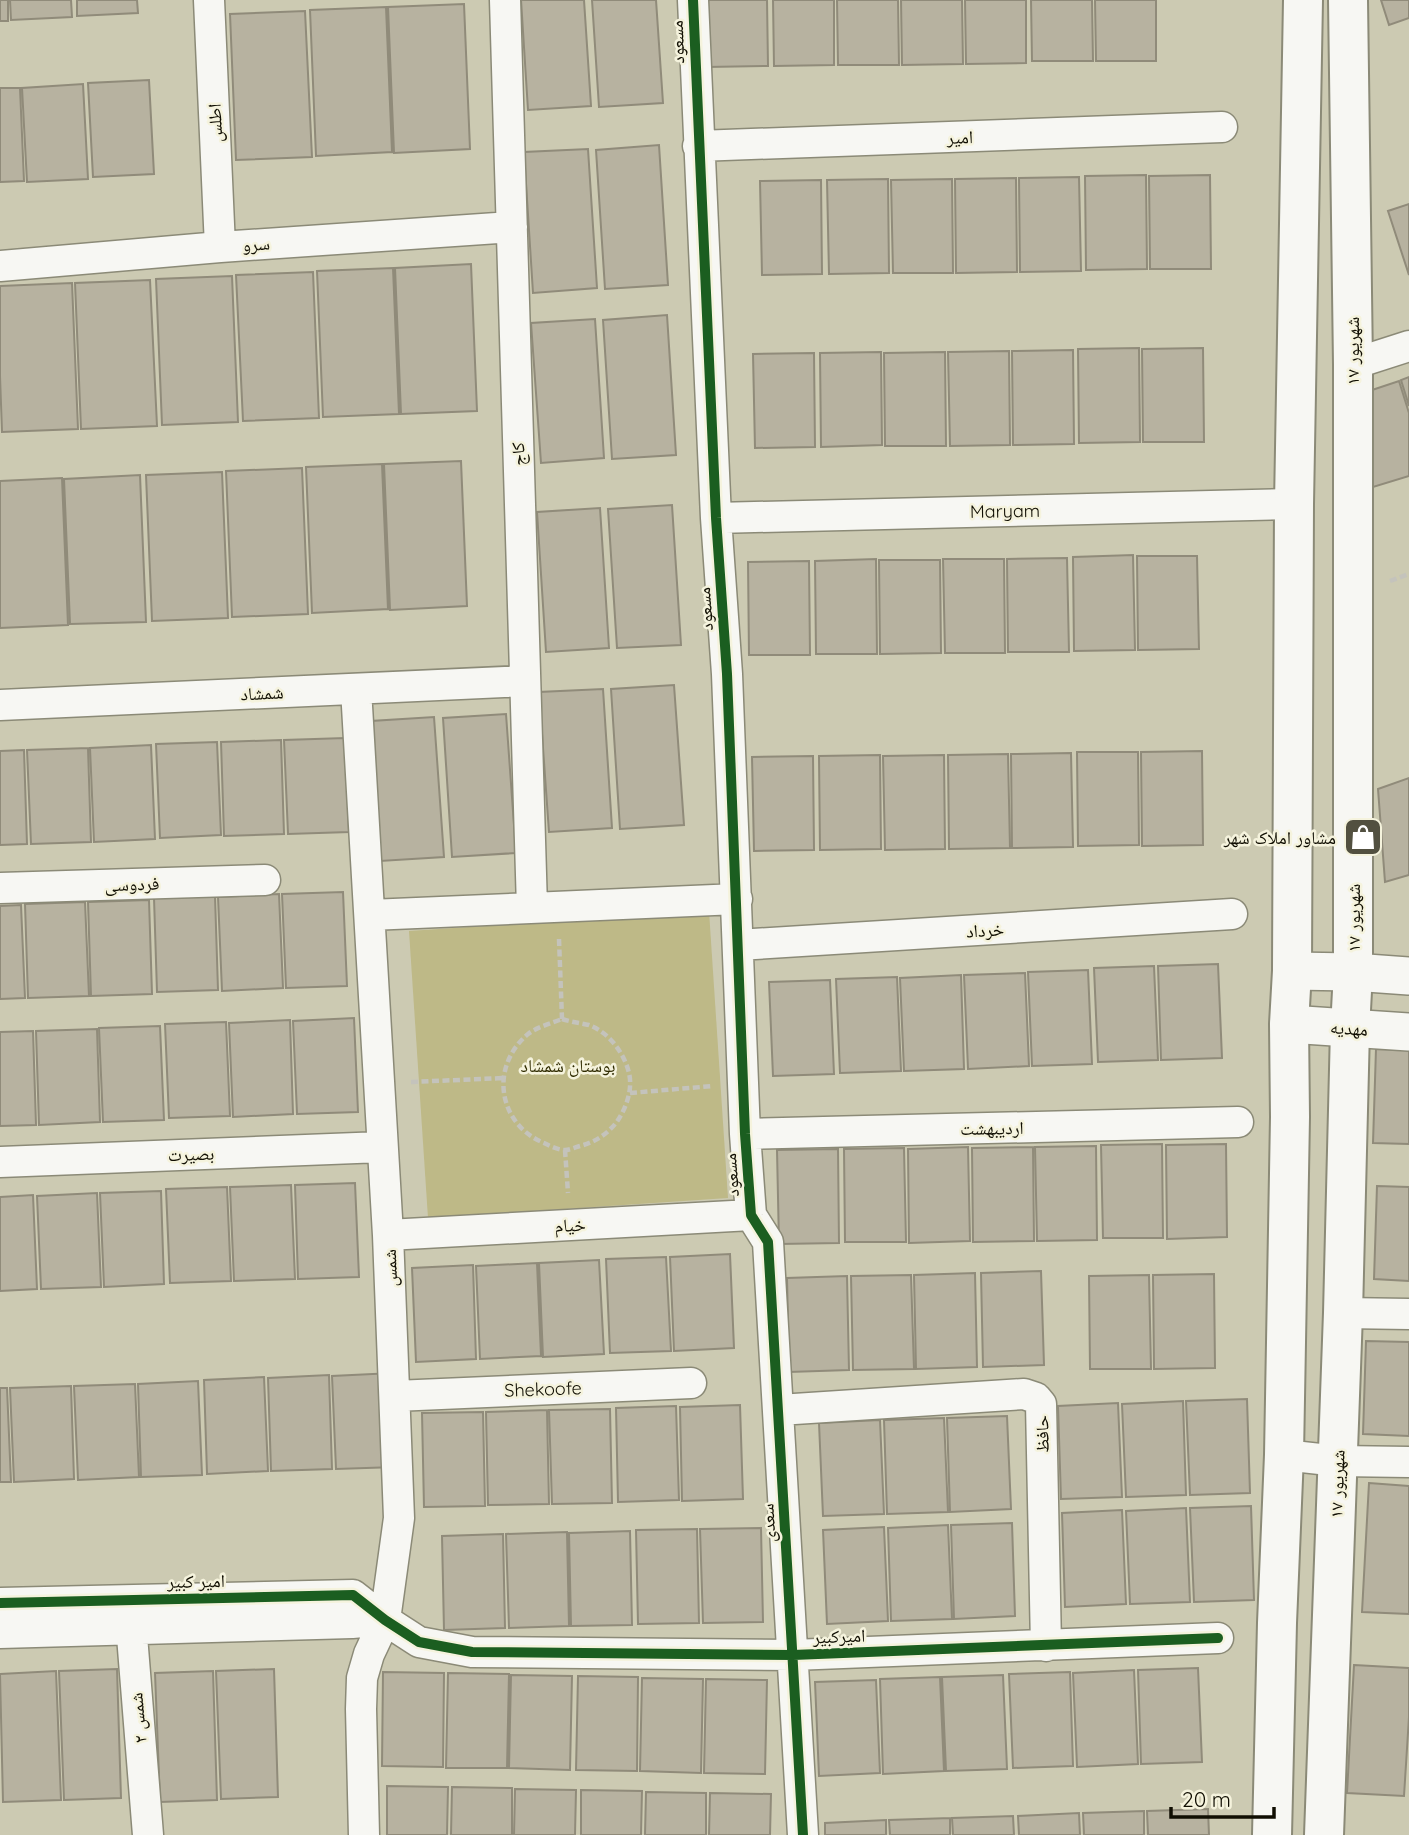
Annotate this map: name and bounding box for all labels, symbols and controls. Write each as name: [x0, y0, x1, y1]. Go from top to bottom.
street label: مسعود: [665, 20, 689, 64]
street label: اطلس: [202, 103, 228, 143]
street label: امیر: [945, 125, 974, 149]
street label: سرو: [241, 232, 271, 256]
street label: ۱۷ شهریور: [1341, 317, 1364, 385]
street label: کاج: [506, 441, 531, 466]
street label: Maryam: [970, 499, 1040, 523]
street label: مسعود: [692, 587, 718, 631]
street label: شمشاد: [240, 680, 284, 706]
shop icon: مشاور املاک شهر: [1342, 816, 1384, 858]
place label: مشاور املاک شهر: [1223, 826, 1336, 849]
street label: فردوسی: [104, 872, 160, 896]
street label: ۱۷ شهریور: [1342, 884, 1365, 952]
street label: خرداد: [965, 917, 1005, 943]
street label: مهدیه: [1329, 1015, 1369, 1041]
park label: بوستان شمشاد: [521, 1054, 616, 1077]
street label: اردیبهشت: [960, 1116, 1024, 1140]
street label: بصیرت: [167, 1142, 215, 1166]
street label: مسعود: [718, 1153, 744, 1197]
street label: خیام: [554, 1213, 586, 1238]
street label: شمس: [378, 1249, 402, 1287]
street label: Shekoofe: [504, 1376, 582, 1402]
street label: حافظ: [1030, 1415, 1054, 1453]
street label: ۱۷ شهریور: [1324, 1449, 1350, 1519]
street label: سعدی: [755, 1503, 781, 1543]
street label: امیر کبیر: [166, 1569, 225, 1593]
street label: امیرکبیر: [811, 1624, 866, 1648]
street label: شمس ۲: [124, 1692, 152, 1744]
scale bar: [1171, 1776, 1274, 1820]
text: 20 m: [1182, 1786, 1231, 1812]

